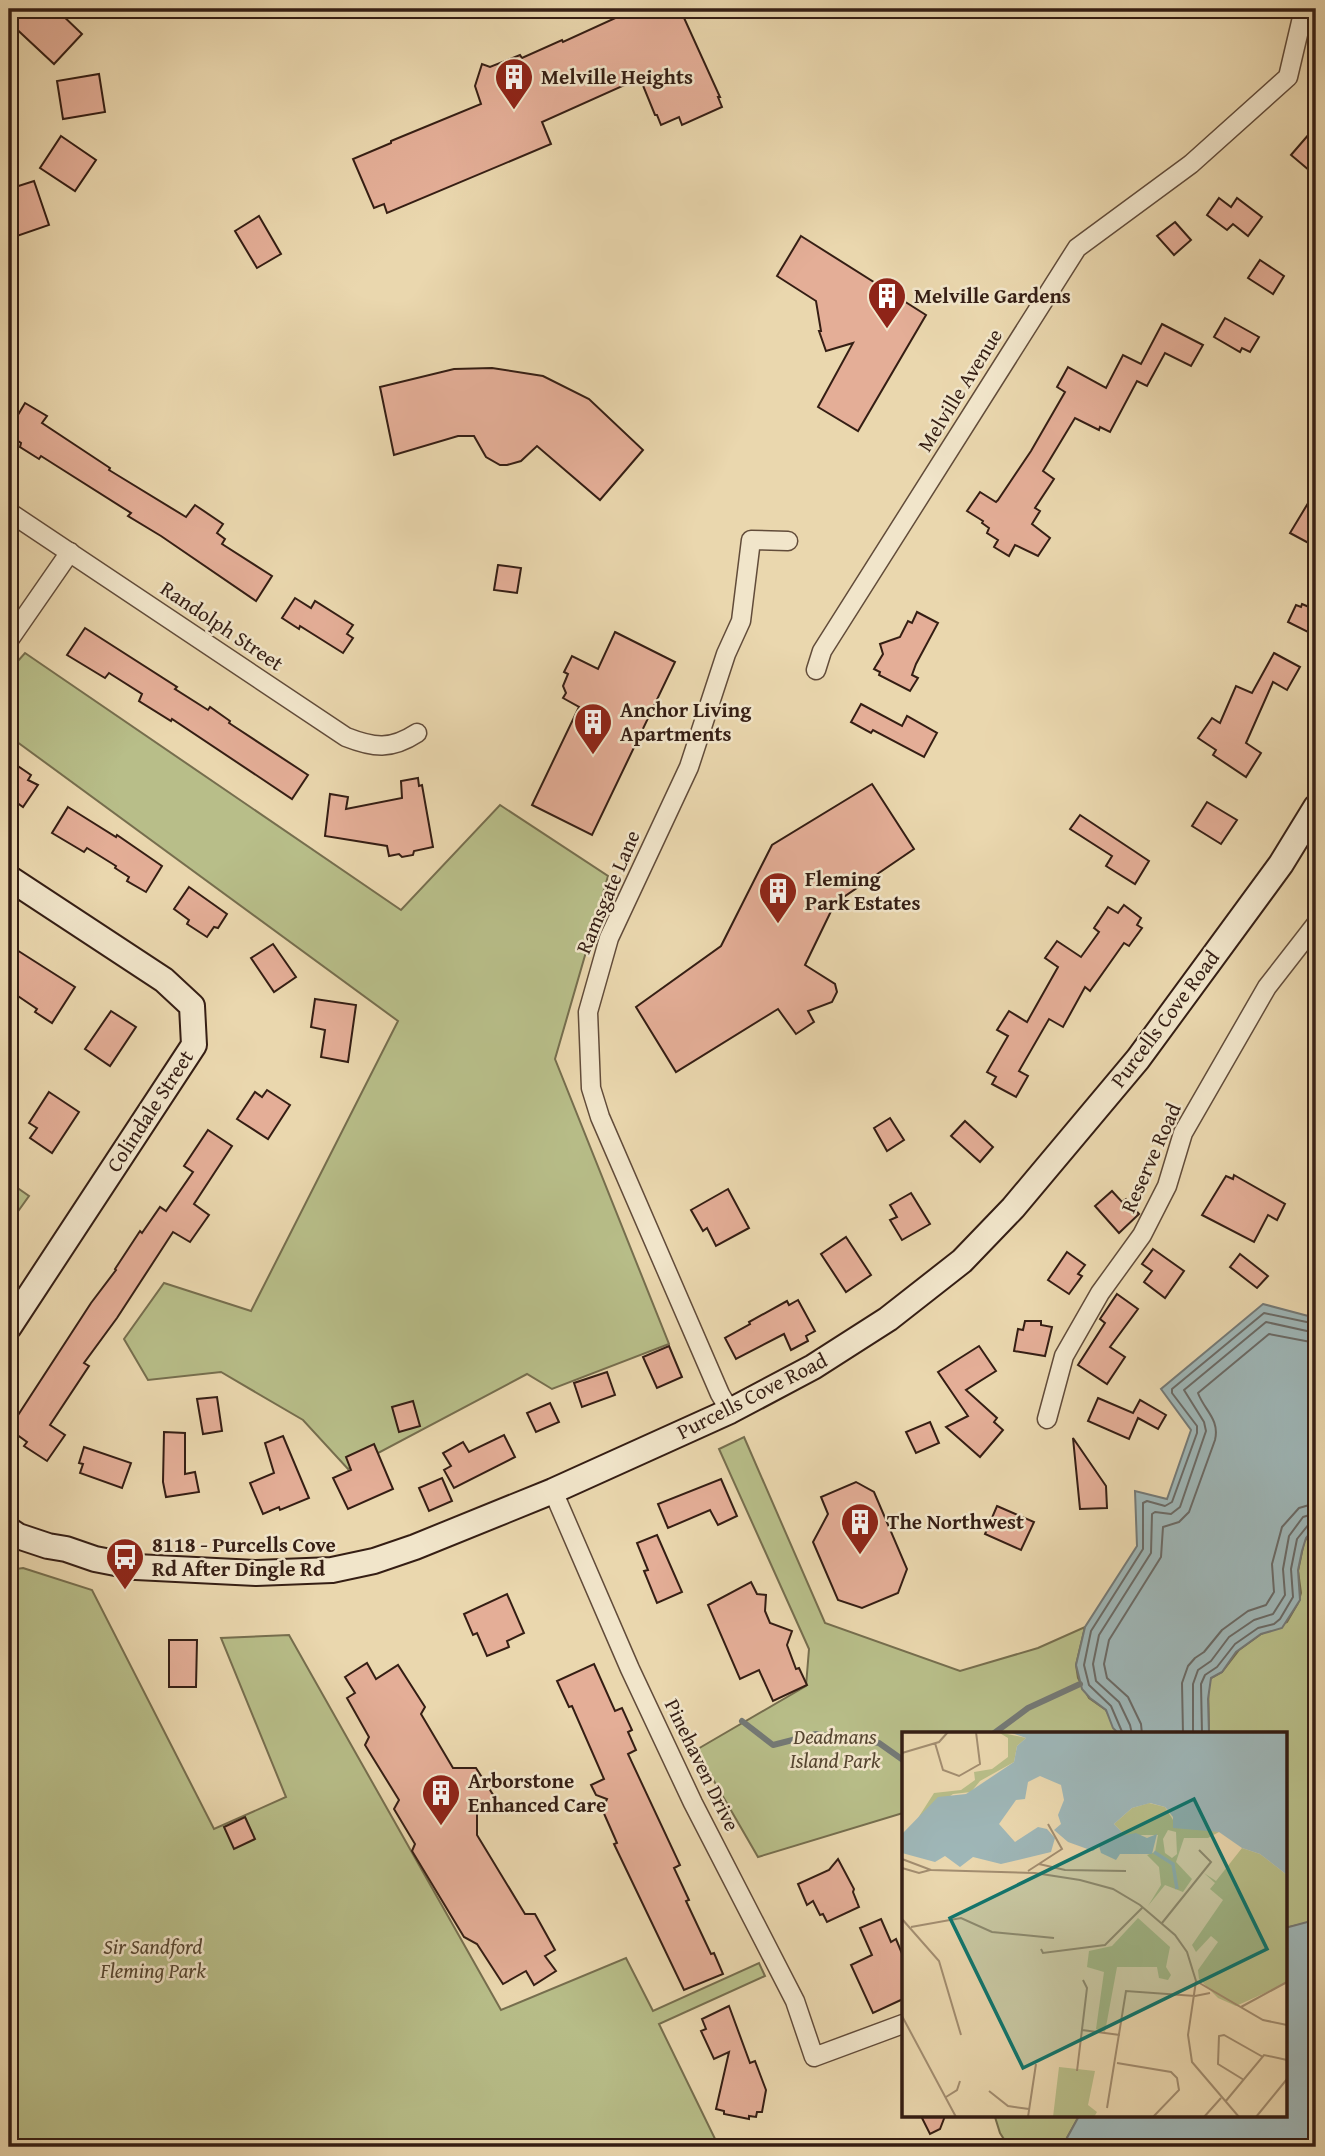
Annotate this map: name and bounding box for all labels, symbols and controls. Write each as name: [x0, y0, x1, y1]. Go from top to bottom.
building icon: Melville Heights: [493, 56, 535, 111]
place label: Melville Heights: [541, 61, 693, 92]
building icon: Melville Gardens: [866, 275, 908, 330]
place label: Melville Gardens: [914, 280, 1071, 311]
street label: Melville Avenue: [909, 322, 1010, 457]
street label: Randolph Street: [155, 573, 291, 679]
place label: Anchor Living Apartments: [620, 694, 752, 749]
building icon: Anchor Living Apartments: [572, 701, 614, 756]
street label: Ramsgate Lane: [568, 825, 648, 958]
place label: Fleming Park Estates: [805, 863, 920, 918]
building icon: Fleming Park Estates: [757, 870, 799, 925]
street label: Purcells Cove Road: [1103, 943, 1227, 1094]
street label: Colindale Street: [98, 1043, 201, 1178]
street label: Reserve Road: [1113, 1097, 1189, 1218]
street label: Purcells Cove Road: [671, 1344, 833, 1447]
building icon: The Northwest: [839, 1501, 881, 1556]
place label: The Northwest: [887, 1506, 1024, 1537]
place label: 8118 - Purcells Cove Rd After Dingle Rd: [152, 1529, 336, 1584]
bus stop icon: 8118 - Purcells Cove Rd After Dingle Rd: [104, 1536, 146, 1591]
street label: Pinehaven Drive: [657, 1693, 748, 1836]
park label: Deadmans Island Park: [790, 1721, 881, 1776]
inset map: [902, 1732, 1286, 2118]
place label: Arborstone Enhanced Care: [468, 1765, 606, 1820]
building icon: Arborstone Enhanced Care: [420, 1772, 462, 1827]
park label: Sir Sandford Fleming Park: [99, 1931, 206, 1986]

